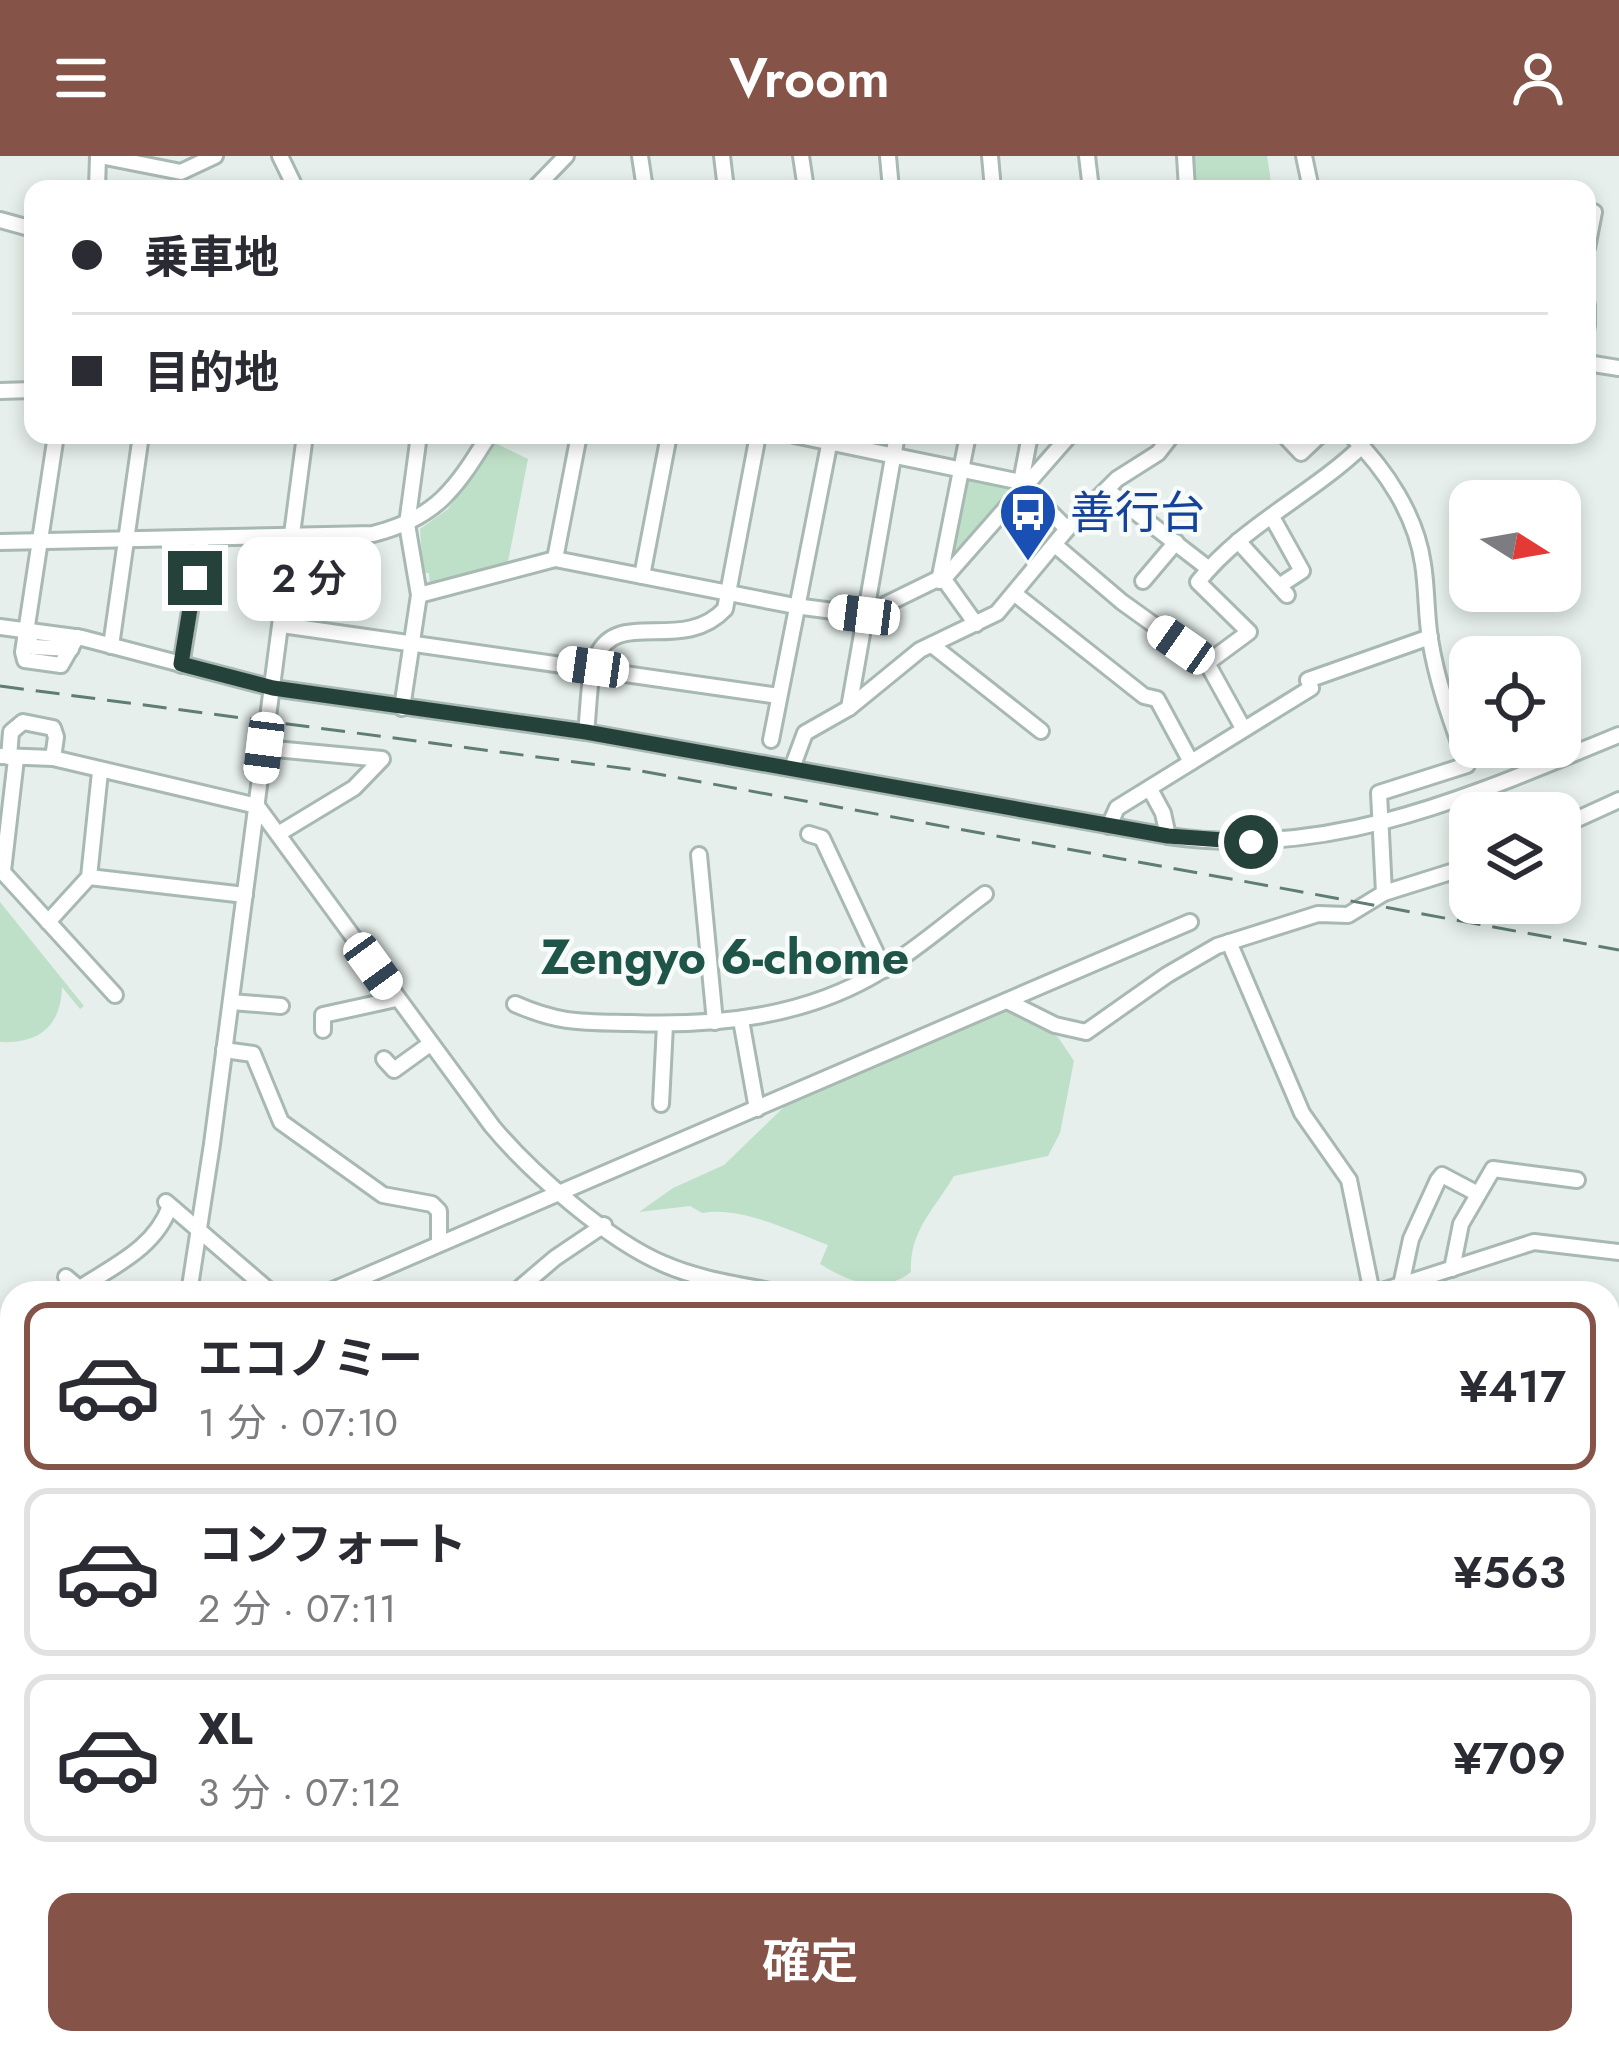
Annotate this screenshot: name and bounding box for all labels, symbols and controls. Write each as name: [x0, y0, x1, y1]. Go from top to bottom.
text: Vroom: [729, 39, 890, 117]
icon: menu: [48, 45, 114, 111]
icon: person: [1505, 45, 1571, 111]
text: 乗車地: [144, 225, 279, 290]
text: 目的地: [144, 340, 279, 405]
place label: 善行台: [1070, 480, 1205, 545]
north arrow: [1449, 480, 1581, 612]
map controls: [1449, 480, 1581, 924]
bus stop icon: 善行台: [997, 481, 1059, 563]
callout: 2 分: [237, 536, 381, 620]
text: 2 分: [271, 550, 347, 607]
route end: [168, 551, 222, 605]
car: [826, 593, 902, 637]
car: [1141, 610, 1221, 680]
button: locate: [1449, 636, 1581, 768]
car: [555, 644, 631, 690]
car: [242, 710, 286, 786]
button: layers: [1449, 792, 1581, 924]
route start: [1224, 815, 1278, 869]
district label: Zengyo 6-chome: [541, 923, 909, 992]
car: [337, 926, 409, 1006]
text: エコノミー: [198, 1326, 423, 1391]
icon: car: [54, 1332, 162, 1440]
text: ¥417: [1459, 1354, 1566, 1419]
text: 1 分 · 07:10: [198, 1394, 398, 1451]
text: コンフォート: [198, 1512, 467, 1577]
icon: car: [54, 1518, 162, 1626]
text: ¥563: [1454, 1540, 1566, 1605]
text: 2 分 · 07:11: [198, 1580, 397, 1637]
text: XL: [198, 1696, 253, 1761]
icon: car: [54, 1704, 162, 1812]
text: ¥709: [1453, 1726, 1566, 1791]
text: 3 分 · 07:12: [198, 1764, 400, 1821]
button: 確定: [48, 1893, 1572, 2031]

